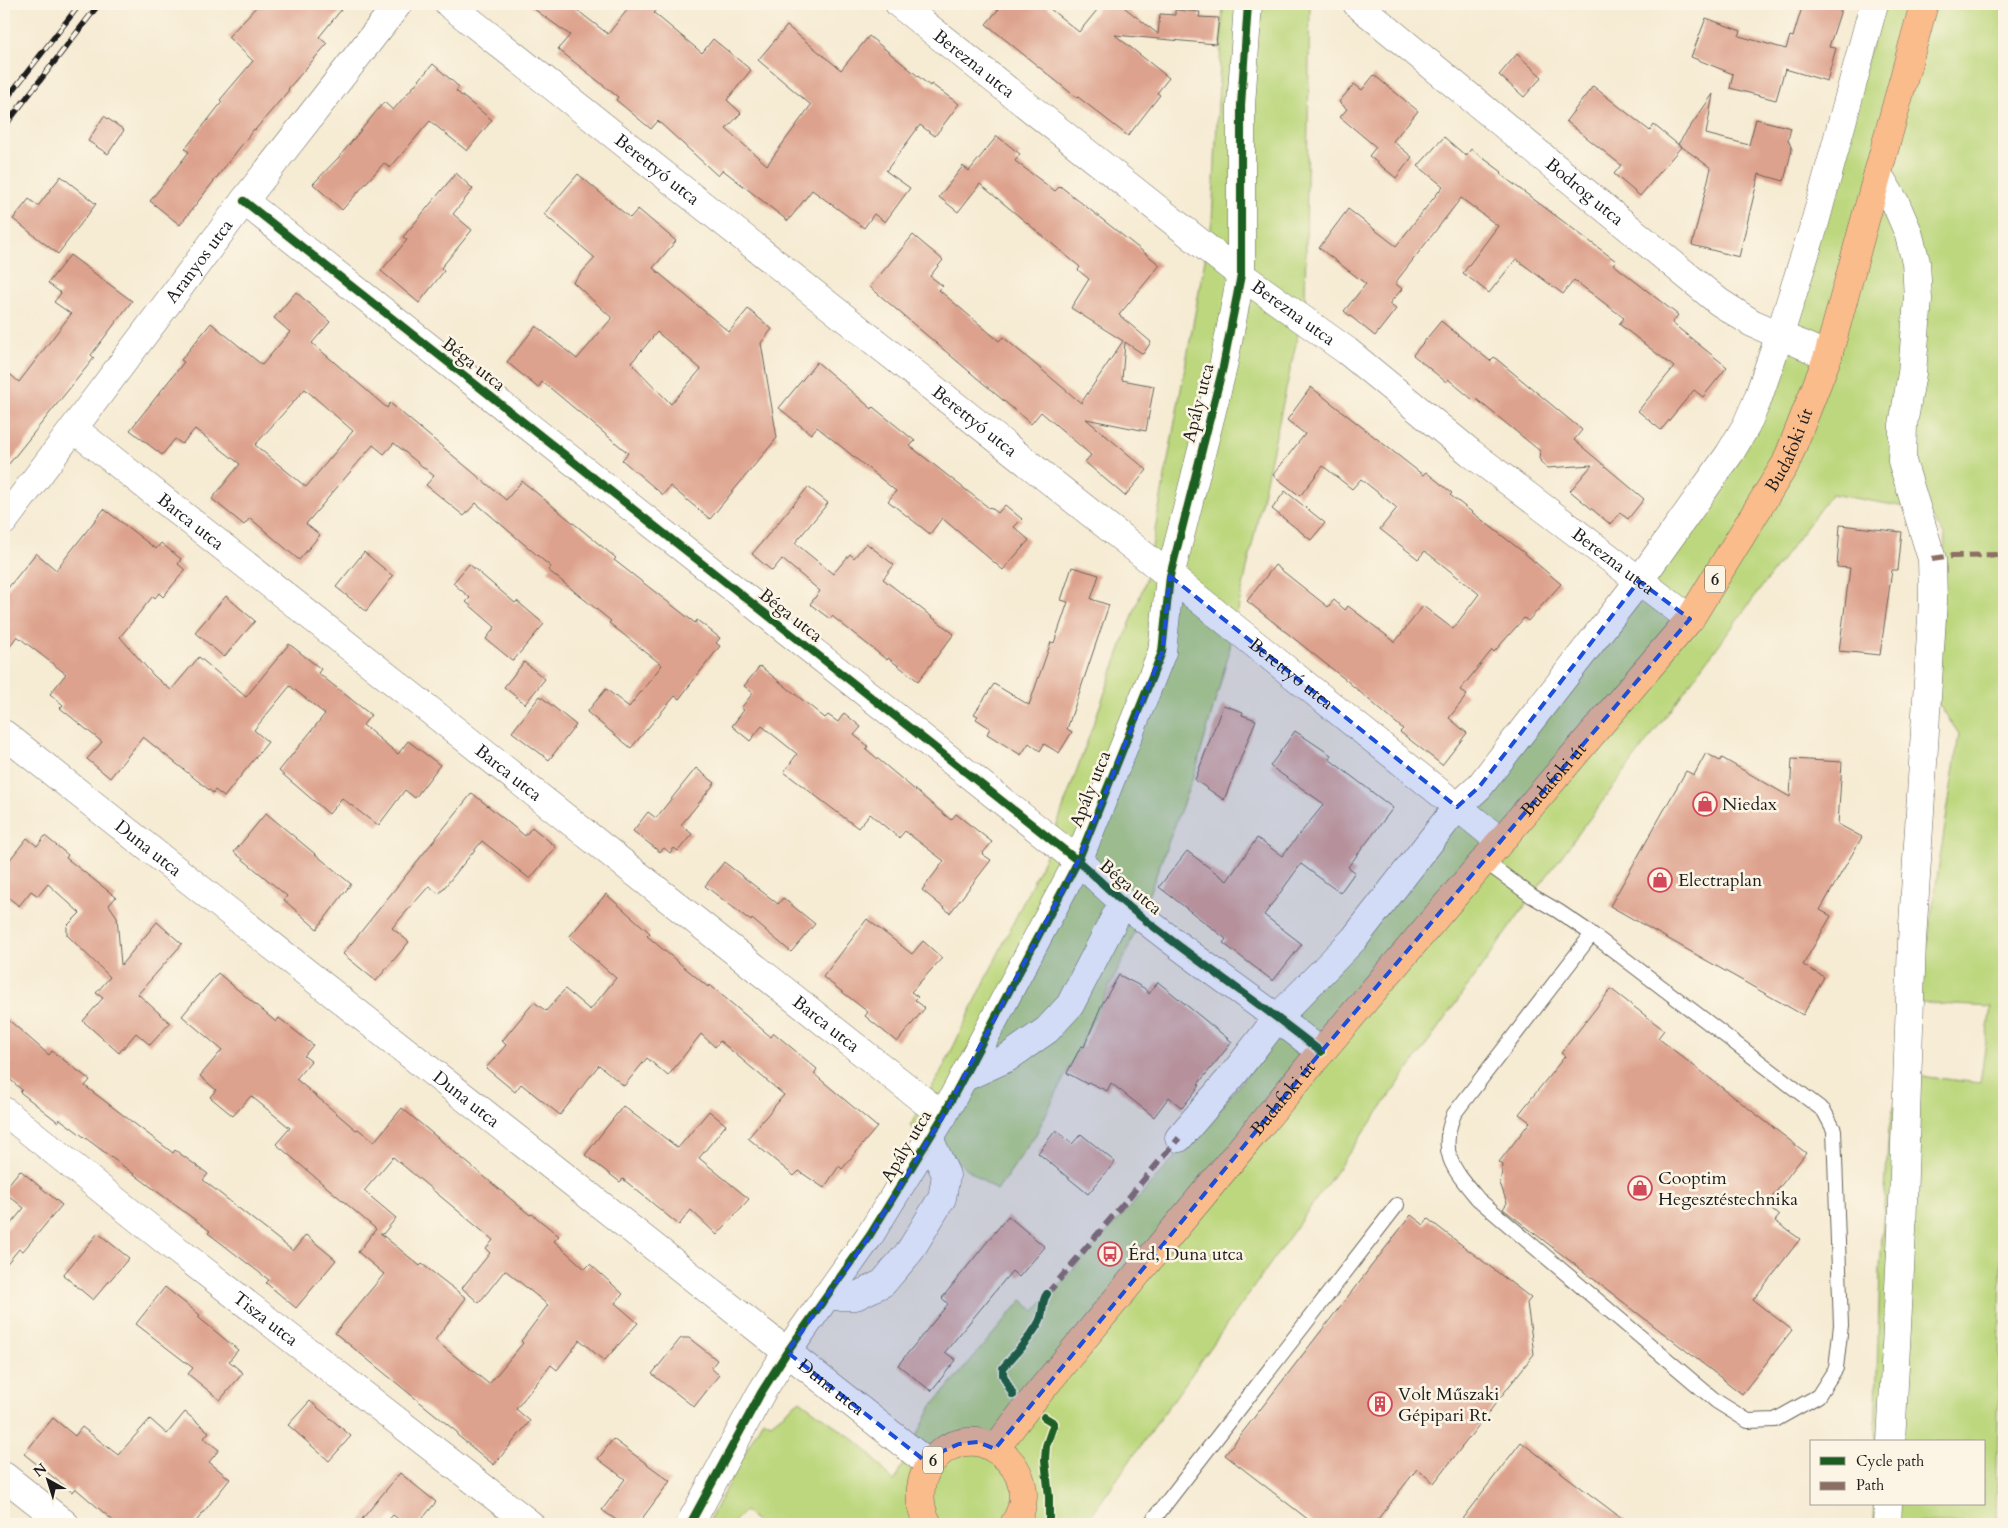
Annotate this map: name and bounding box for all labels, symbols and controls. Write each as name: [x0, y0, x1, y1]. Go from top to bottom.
street label: Berezna utca: [928, 24, 1020, 104]
street label: Berettyó utca: [609, 128, 705, 211]
street label: Bodrog utca: [1540, 152, 1629, 232]
street label: Aranyos utca: [160, 214, 239, 308]
street label: Berezna utca: [1246, 274, 1340, 352]
street label: Béga utca: [437, 332, 511, 397]
street label: Apály utca: [1177, 361, 1220, 445]
street label: Berettyó utca: [927, 380, 1022, 463]
street label: Budafoki út: [1759, 404, 1819, 497]
street label: Barca utca: [152, 487, 229, 556]
street label: Berezna utca: [1567, 522, 1660, 601]
road number: 6: [1705, 566, 1725, 592]
street label: Béga utca: [754, 583, 828, 648]
street label: Berettyó utca: [1243, 632, 1339, 716]
street label: Budafoki út: [1515, 737, 1593, 822]
street label: Barca utca: [470, 739, 547, 807]
street label: Apály utca: [1064, 747, 1117, 831]
shop icon: Niedax: [1692, 791, 1718, 817]
place label: Niedax: [1722, 792, 1777, 817]
street label: Duna utca: [109, 814, 187, 883]
street label: Béga utca: [1094, 854, 1167, 921]
shop icon: Electraplan: [1647, 867, 1673, 893]
place label: Electraplan: [1678, 868, 1763, 893]
street label: Barca utca: [787, 990, 865, 1059]
street label: Budafoki út: [1245, 1056, 1322, 1141]
street label: Duna utca: [427, 1065, 505, 1134]
street label: Apály utca: [875, 1105, 938, 1187]
place label: Cooptim Hegesztéstechnika: [1658, 1166, 1798, 1212]
shop icon: Cooptim Hegesztéstechnika: [1627, 1175, 1653, 1201]
bus stop icon: Érd, Duna utca: [1097, 1241, 1123, 1267]
place label: Érd, Duna utca: [1128, 1242, 1244, 1267]
street label: Tisza utca: [227, 1286, 303, 1353]
street label: Duna utca: [792, 1353, 870, 1422]
place label: Volt Műszaki Gépipari Rt.: [1398, 1382, 1499, 1428]
building icon: Volt Műszaki Gépipari Rt.: [1367, 1391, 1393, 1417]
legend: [1810, 1440, 1986, 1506]
road number: 6: [923, 1446, 943, 1474]
text: Cycle path: [1856, 1451, 1925, 1471]
north arrow: [22, 1456, 72, 1506]
text: N: [29, 1459, 51, 1481]
text: Path: [1856, 1475, 1885, 1495]

